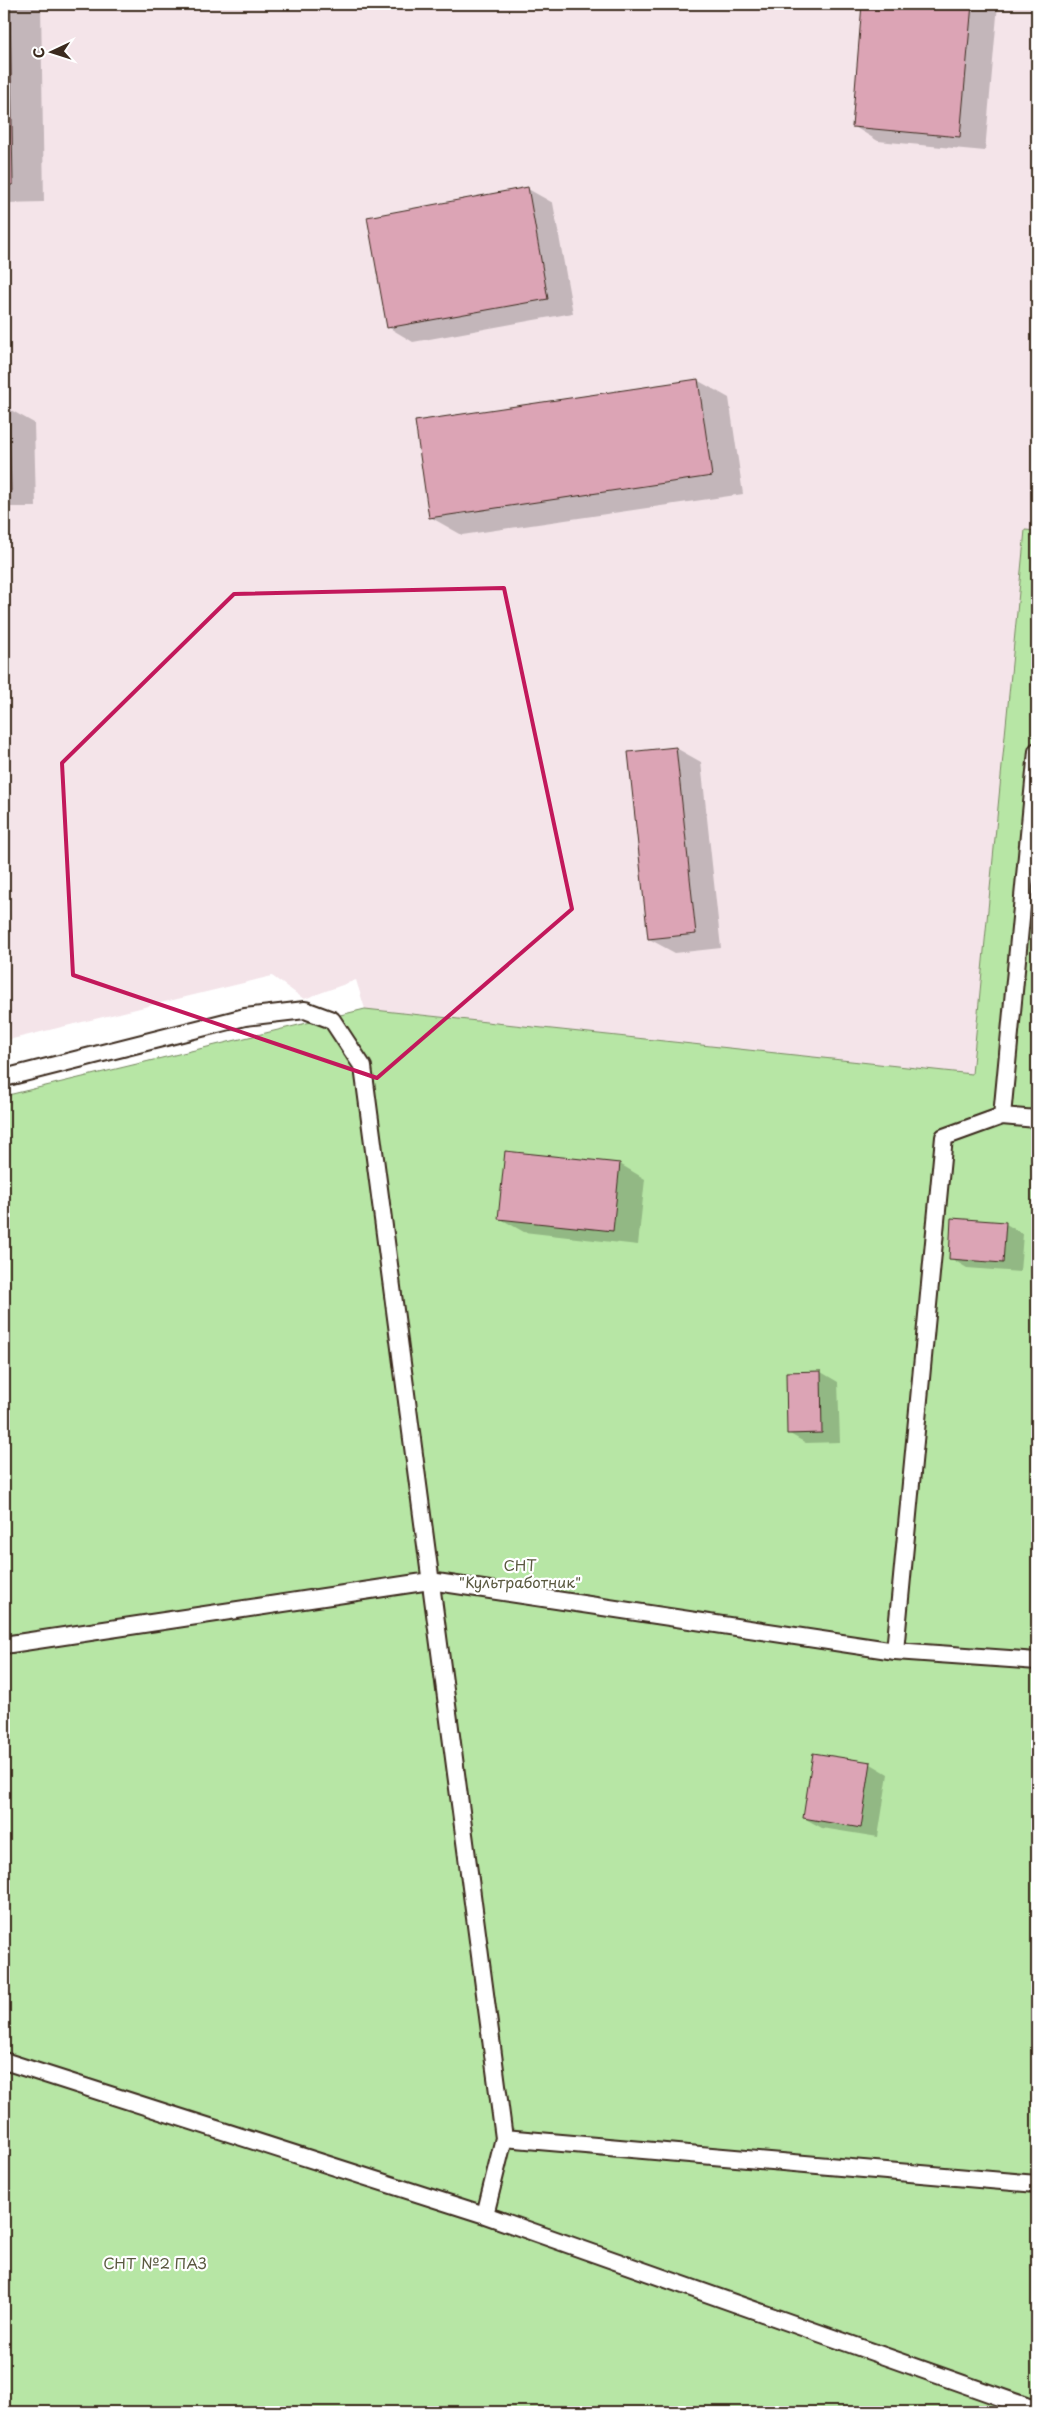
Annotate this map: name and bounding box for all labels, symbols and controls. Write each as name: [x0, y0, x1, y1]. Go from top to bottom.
north arrow: [28, 28, 78, 78]
text: С: [28, 47, 49, 59]
park label: СНТ "Культработник": [459, 1553, 581, 1593]
park label: СНТ №2 ПАЗ: [103, 2251, 207, 2274]

